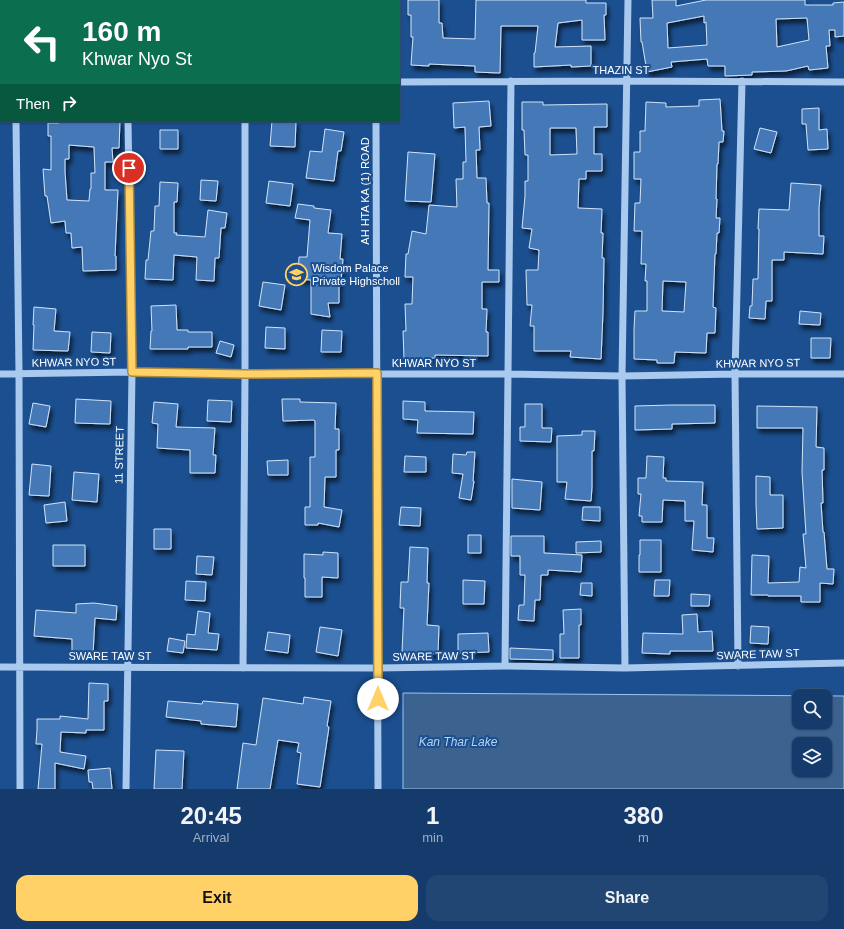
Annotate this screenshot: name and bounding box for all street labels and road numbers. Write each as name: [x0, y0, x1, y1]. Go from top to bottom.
street label: THAZIN ST: [593, 64, 650, 76]
street label: AH HTA KA (1) ROAD: [359, 137, 371, 245]
street label: KHWAR NYO ST: [32, 355, 117, 369]
street label: KHWAR NYO ST: [716, 356, 801, 370]
street label: KHWAR NYO ST: [392, 357, 477, 369]
street label: 11 STREET: [112, 426, 126, 484]
street label: SWARE TAW ST: [716, 647, 800, 661]
street label: SWARE TAW ST: [392, 649, 476, 663]
street label: SWARE TAW ST: [68, 650, 152, 662]

